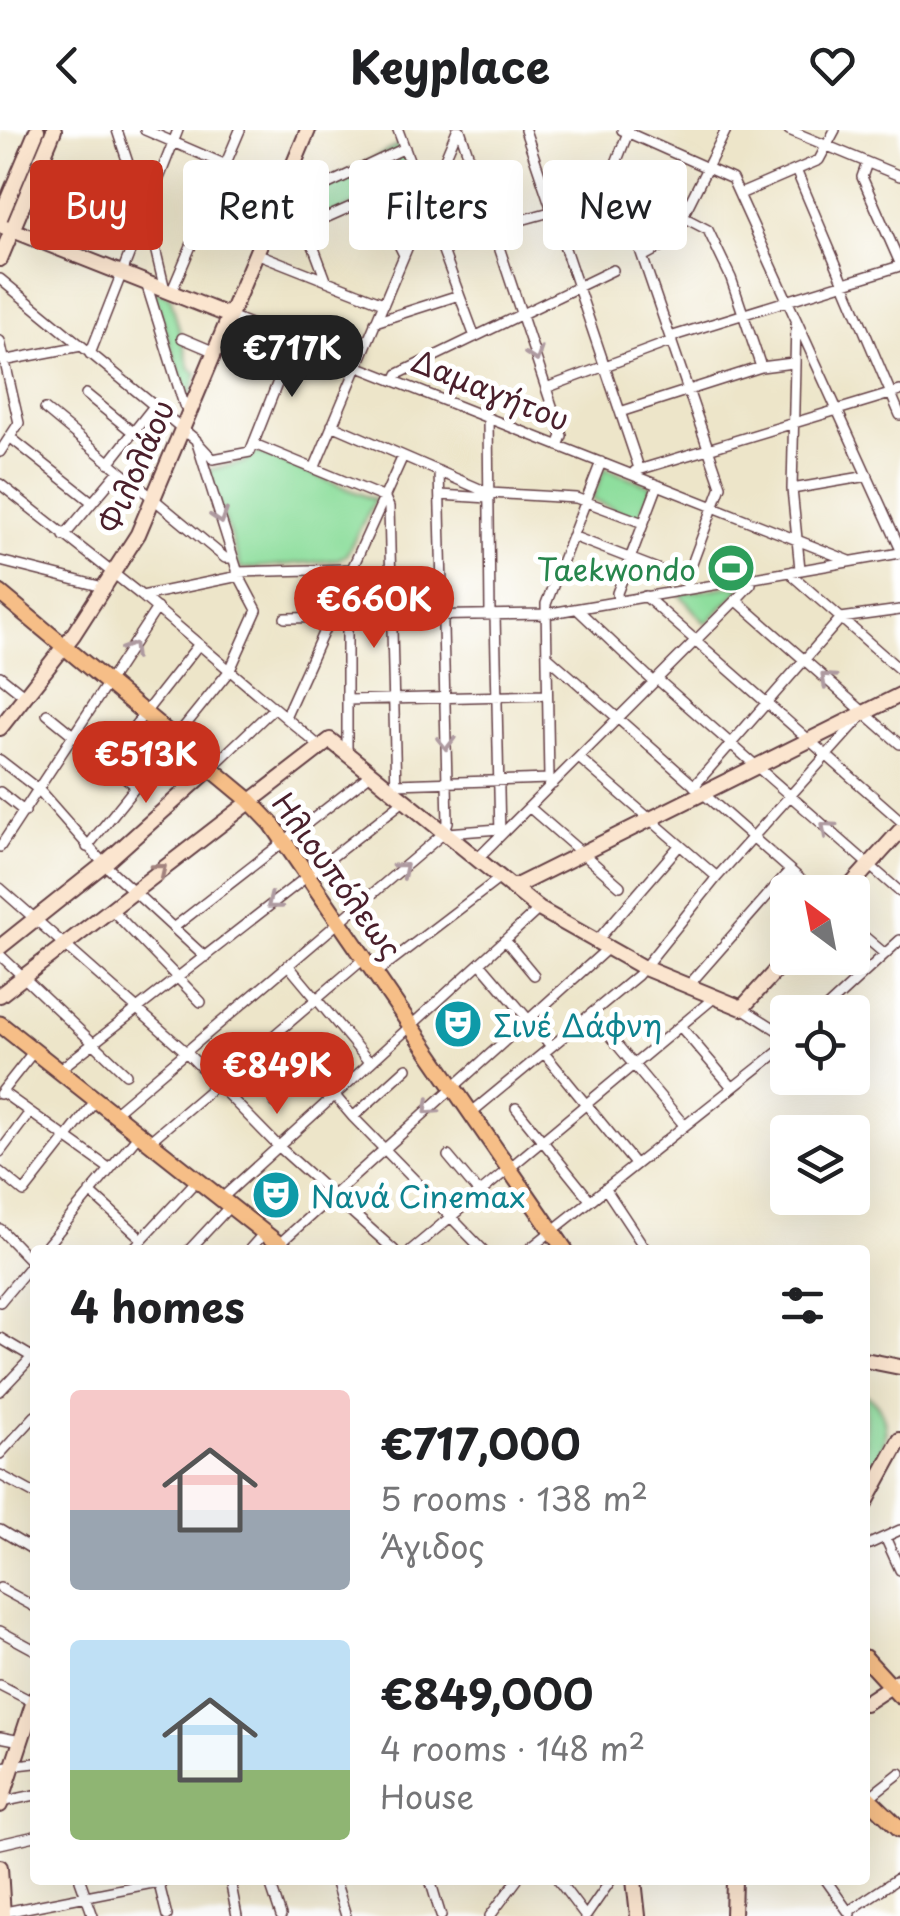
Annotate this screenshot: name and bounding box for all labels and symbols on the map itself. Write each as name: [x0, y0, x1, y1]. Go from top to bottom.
pin: €717K: [222, 315, 362, 400]
street label: Δαμαγήτου: [406, 337, 576, 441]
one-way arrow: [523, 346, 543, 363]
street label: Φιλολάου: [86, 392, 184, 540]
one-way arrow: [209, 508, 229, 525]
sports icon: Taekwondo: [705, 542, 757, 594]
place label: Taekwondo: [537, 546, 696, 591]
pin: €660K: [304, 566, 444, 651]
one-way arrow: [119, 641, 138, 659]
one-way arrow: [820, 673, 839, 691]
pin: €513K: [76, 721, 216, 806]
one-way arrow: [436, 736, 457, 752]
street label: Ηλιουπόλεως: [262, 783, 414, 967]
one-way arrow: [820, 821, 838, 839]
one-way arrow: [391, 863, 409, 881]
one-way arrow: [148, 864, 166, 882]
north arrow: [770, 875, 870, 975]
one-way arrow: [267, 892, 285, 909]
theatre icon: Σινέ Δάφνη: [432, 998, 484, 1050]
place label: Σινέ Δάφνη: [493, 1002, 662, 1047]
pin: €849K: [207, 1032, 347, 1117]
one-way arrow: [423, 1096, 442, 1114]
theatre icon: Νανά Cinemax: [250, 1169, 302, 1221]
place label: Νανά Cinemax: [311, 1173, 526, 1218]

